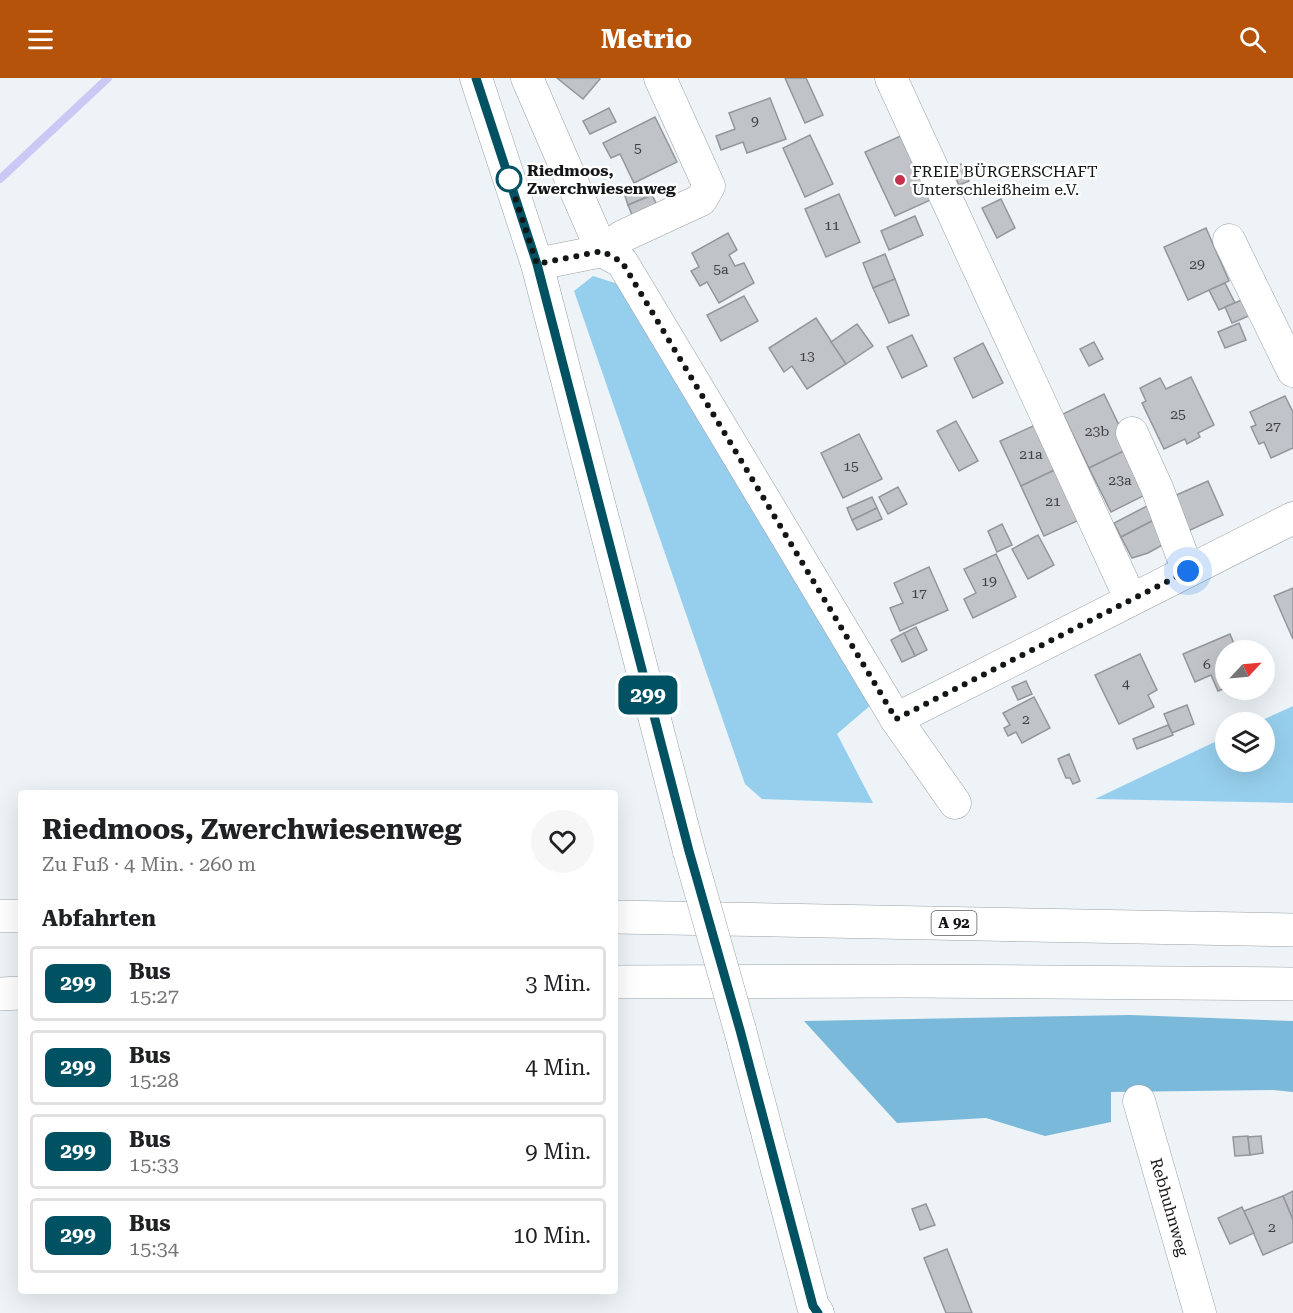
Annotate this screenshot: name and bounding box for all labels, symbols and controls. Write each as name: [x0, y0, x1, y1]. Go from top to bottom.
icon: menu: [24, 23, 57, 56]
text: Metrio: [601, 23, 692, 55]
icon: search: [1236, 23, 1269, 56]
house number: 9: [751, 113, 759, 129]
house number: 5: [634, 140, 642, 156]
place label: Riedmoos, Zwerchwiesenweg: [527, 161, 676, 198]
place label: FREIE BÜRGERSCHAFT Unterschleißheim e.V.: [912, 162, 1098, 199]
marker: Riedmoos, Zwerchwiesenweg: [496, 166, 522, 192]
marker: FREIE BÜRGERSCHAFT Unterschleißheim e.V.: [893, 173, 907, 187]
house number: 11: [824, 217, 840, 233]
house number: 29: [1189, 256, 1205, 272]
house number: 5a: [713, 261, 729, 277]
house number: 13: [799, 348, 815, 364]
house number: 25: [1170, 406, 1186, 422]
house number: 27: [1265, 418, 1281, 434]
house number: 23b: [1085, 423, 1109, 439]
house number: 21a: [1019, 446, 1043, 462]
house number: 15: [843, 458, 859, 474]
house number: 23a: [1108, 472, 1132, 488]
house number: 21: [1045, 493, 1061, 509]
your location: [1173, 556, 1203, 586]
house number: 19: [981, 573, 997, 589]
house number: 17: [911, 585, 927, 601]
north arrow: [1215, 640, 1275, 700]
map controls: [1215, 640, 1275, 772]
house number: 6: [1203, 656, 1211, 672]
house number: 4: [1122, 675, 1130, 691]
line badge: 299: [614, 676, 682, 714]
text: 299: [630, 683, 666, 707]
house number: 2: [1022, 711, 1030, 727]
button: layers: [1215, 712, 1275, 772]
button: heart: [531, 810, 594, 873]
text: Riedmoos, Zwerchwiesenweg: [42, 813, 462, 846]
text: Zu Fuß · 4 Min. · 260 m: [42, 852, 256, 876]
text: Abfahrten: [42, 906, 156, 931]
road number: A 92: [932, 911, 976, 935]
text: Bus: [129, 959, 171, 984]
text: 299: [60, 971, 96, 995]
text: 3 Min.: [525, 971, 591, 996]
text: 15:27: [129, 984, 179, 1008]
text: Bus: [129, 1043, 171, 1068]
text: 299: [60, 1055, 96, 1079]
text: 4 Min.: [525, 1055, 591, 1080]
text: 15:28: [129, 1068, 179, 1092]
text: Bus: [129, 1127, 171, 1152]
text: 299: [60, 1139, 96, 1163]
text: 9 Min.: [525, 1139, 591, 1164]
text: 15:33: [129, 1152, 179, 1176]
street label: Rebhuhnweg: [1146, 1156, 1193, 1259]
text: Bus: [129, 1211, 171, 1236]
house number: 2: [1268, 1219, 1276, 1235]
text: 299: [60, 1223, 96, 1247]
text: 10 Min.: [513, 1223, 591, 1248]
text: 15:34: [129, 1236, 179, 1260]

